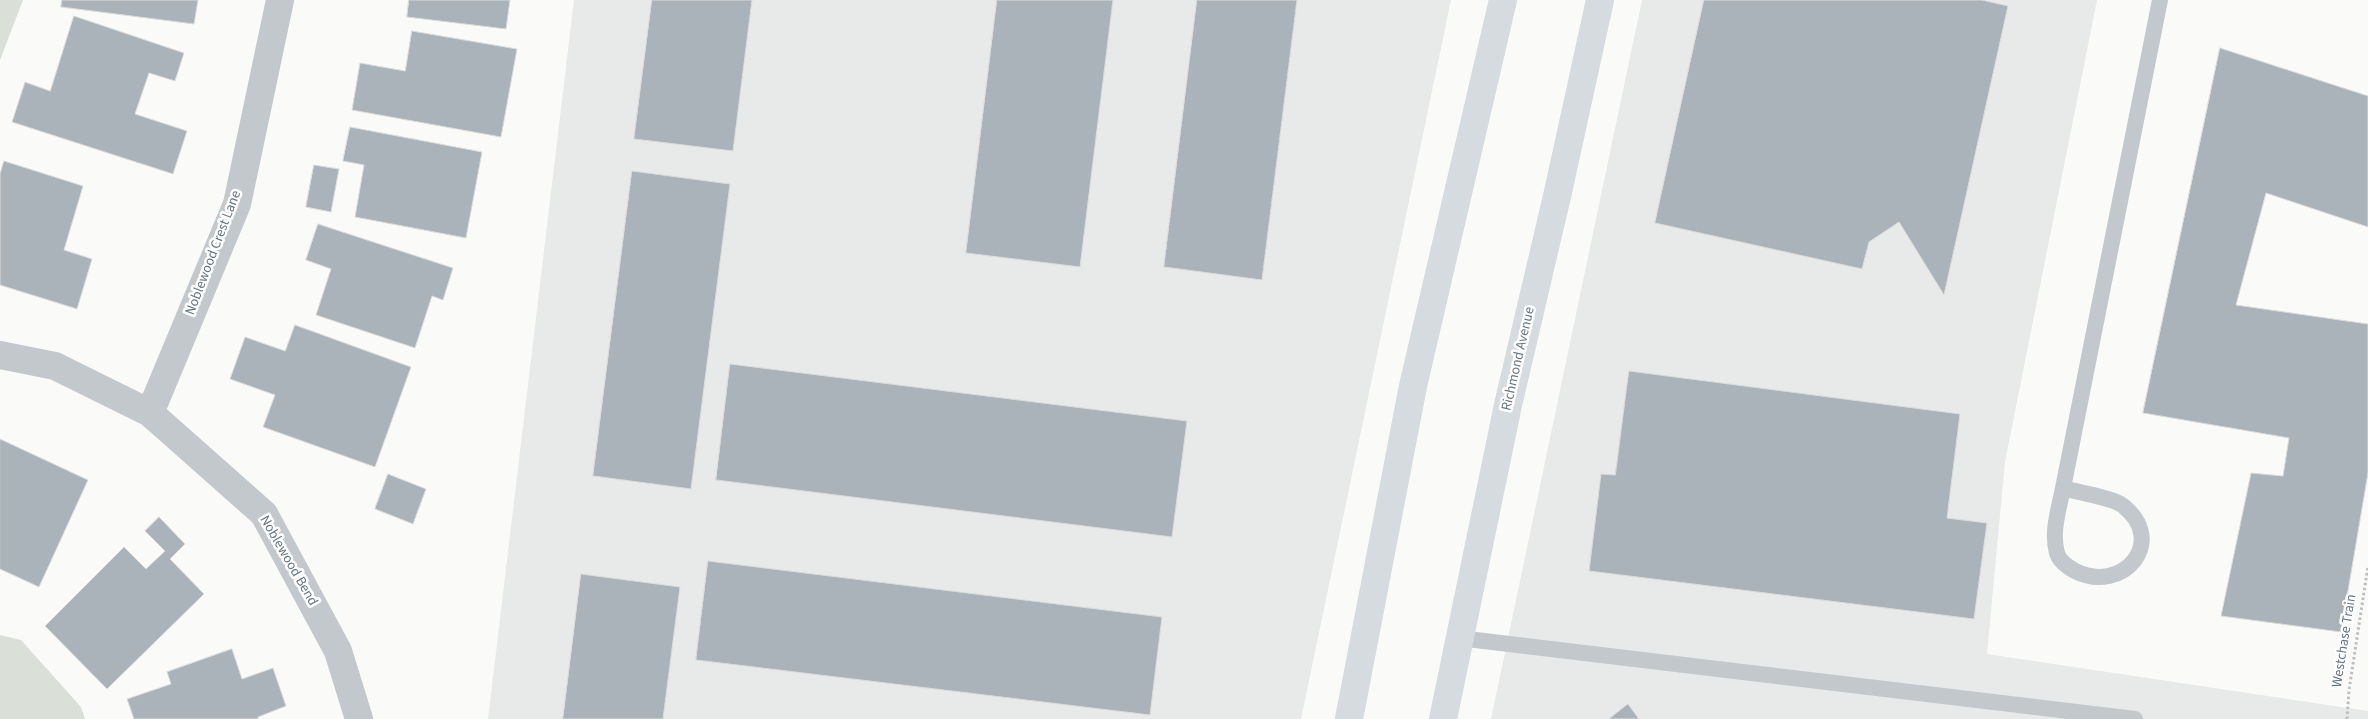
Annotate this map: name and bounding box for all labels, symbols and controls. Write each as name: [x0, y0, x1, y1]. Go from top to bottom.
street label: Noblewood Crest Lane: [183, 188, 245, 318]
street label: Richmond Avenue: [1499, 305, 1539, 413]
street label: Noblewood Bend: [255, 513, 321, 609]
street label: Westchase Train: [2329, 593, 2361, 689]

